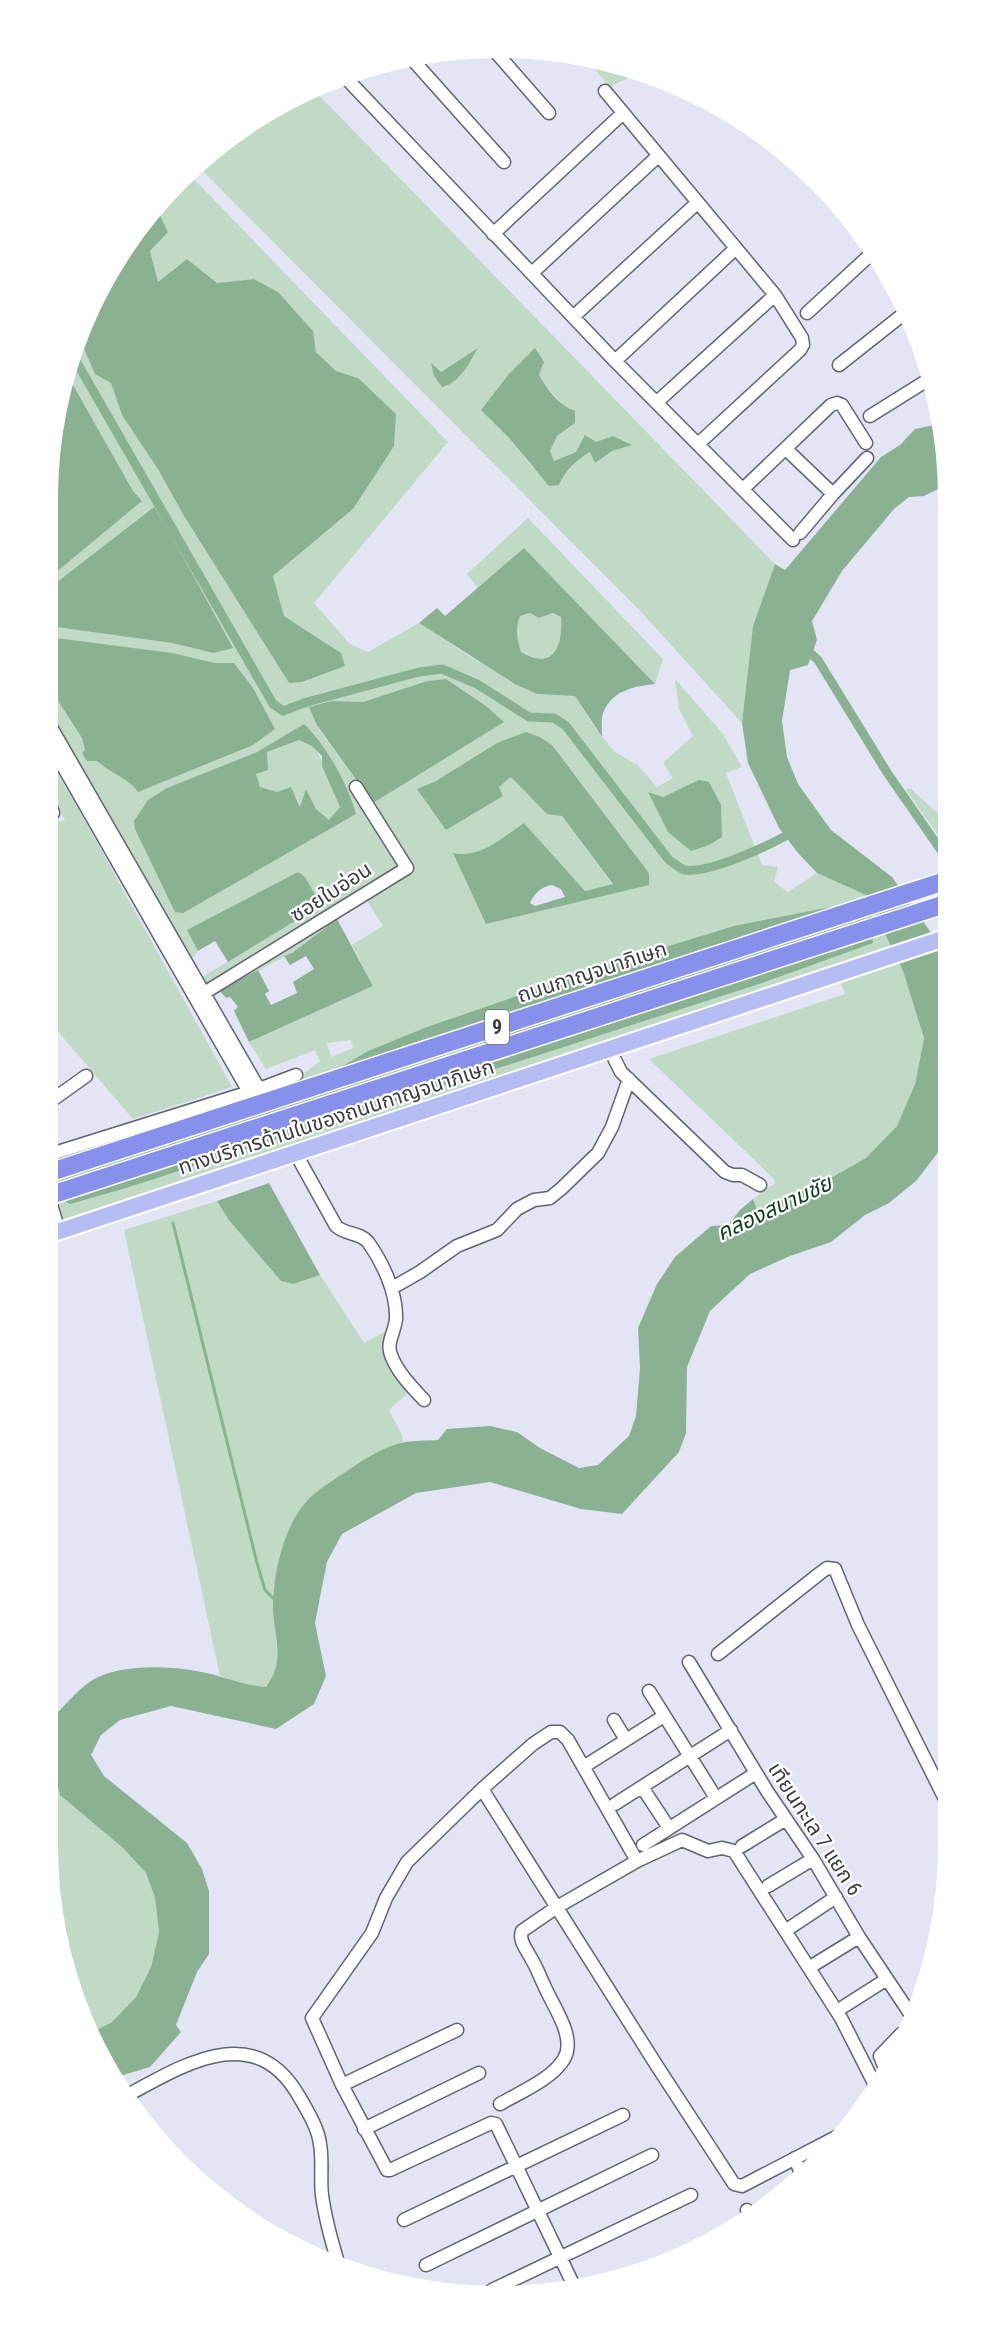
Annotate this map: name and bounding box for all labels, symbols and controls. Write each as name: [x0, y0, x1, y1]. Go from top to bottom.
street label: ซอยใบอ่อน: [286, 857, 376, 927]
street label: ถนนกาญจนาภิเษก: [514, 937, 670, 1007]
road number: 9: [485, 1010, 509, 1044]
street label: ทางบริการด้านในของถนนกาญจนาภิเษก: [175, 1054, 497, 1180]
water label: คลองสนามชัย: [712, 1170, 837, 1246]
street label: เทียนทะเล 7 แยก 6: [763, 1758, 867, 1900]

